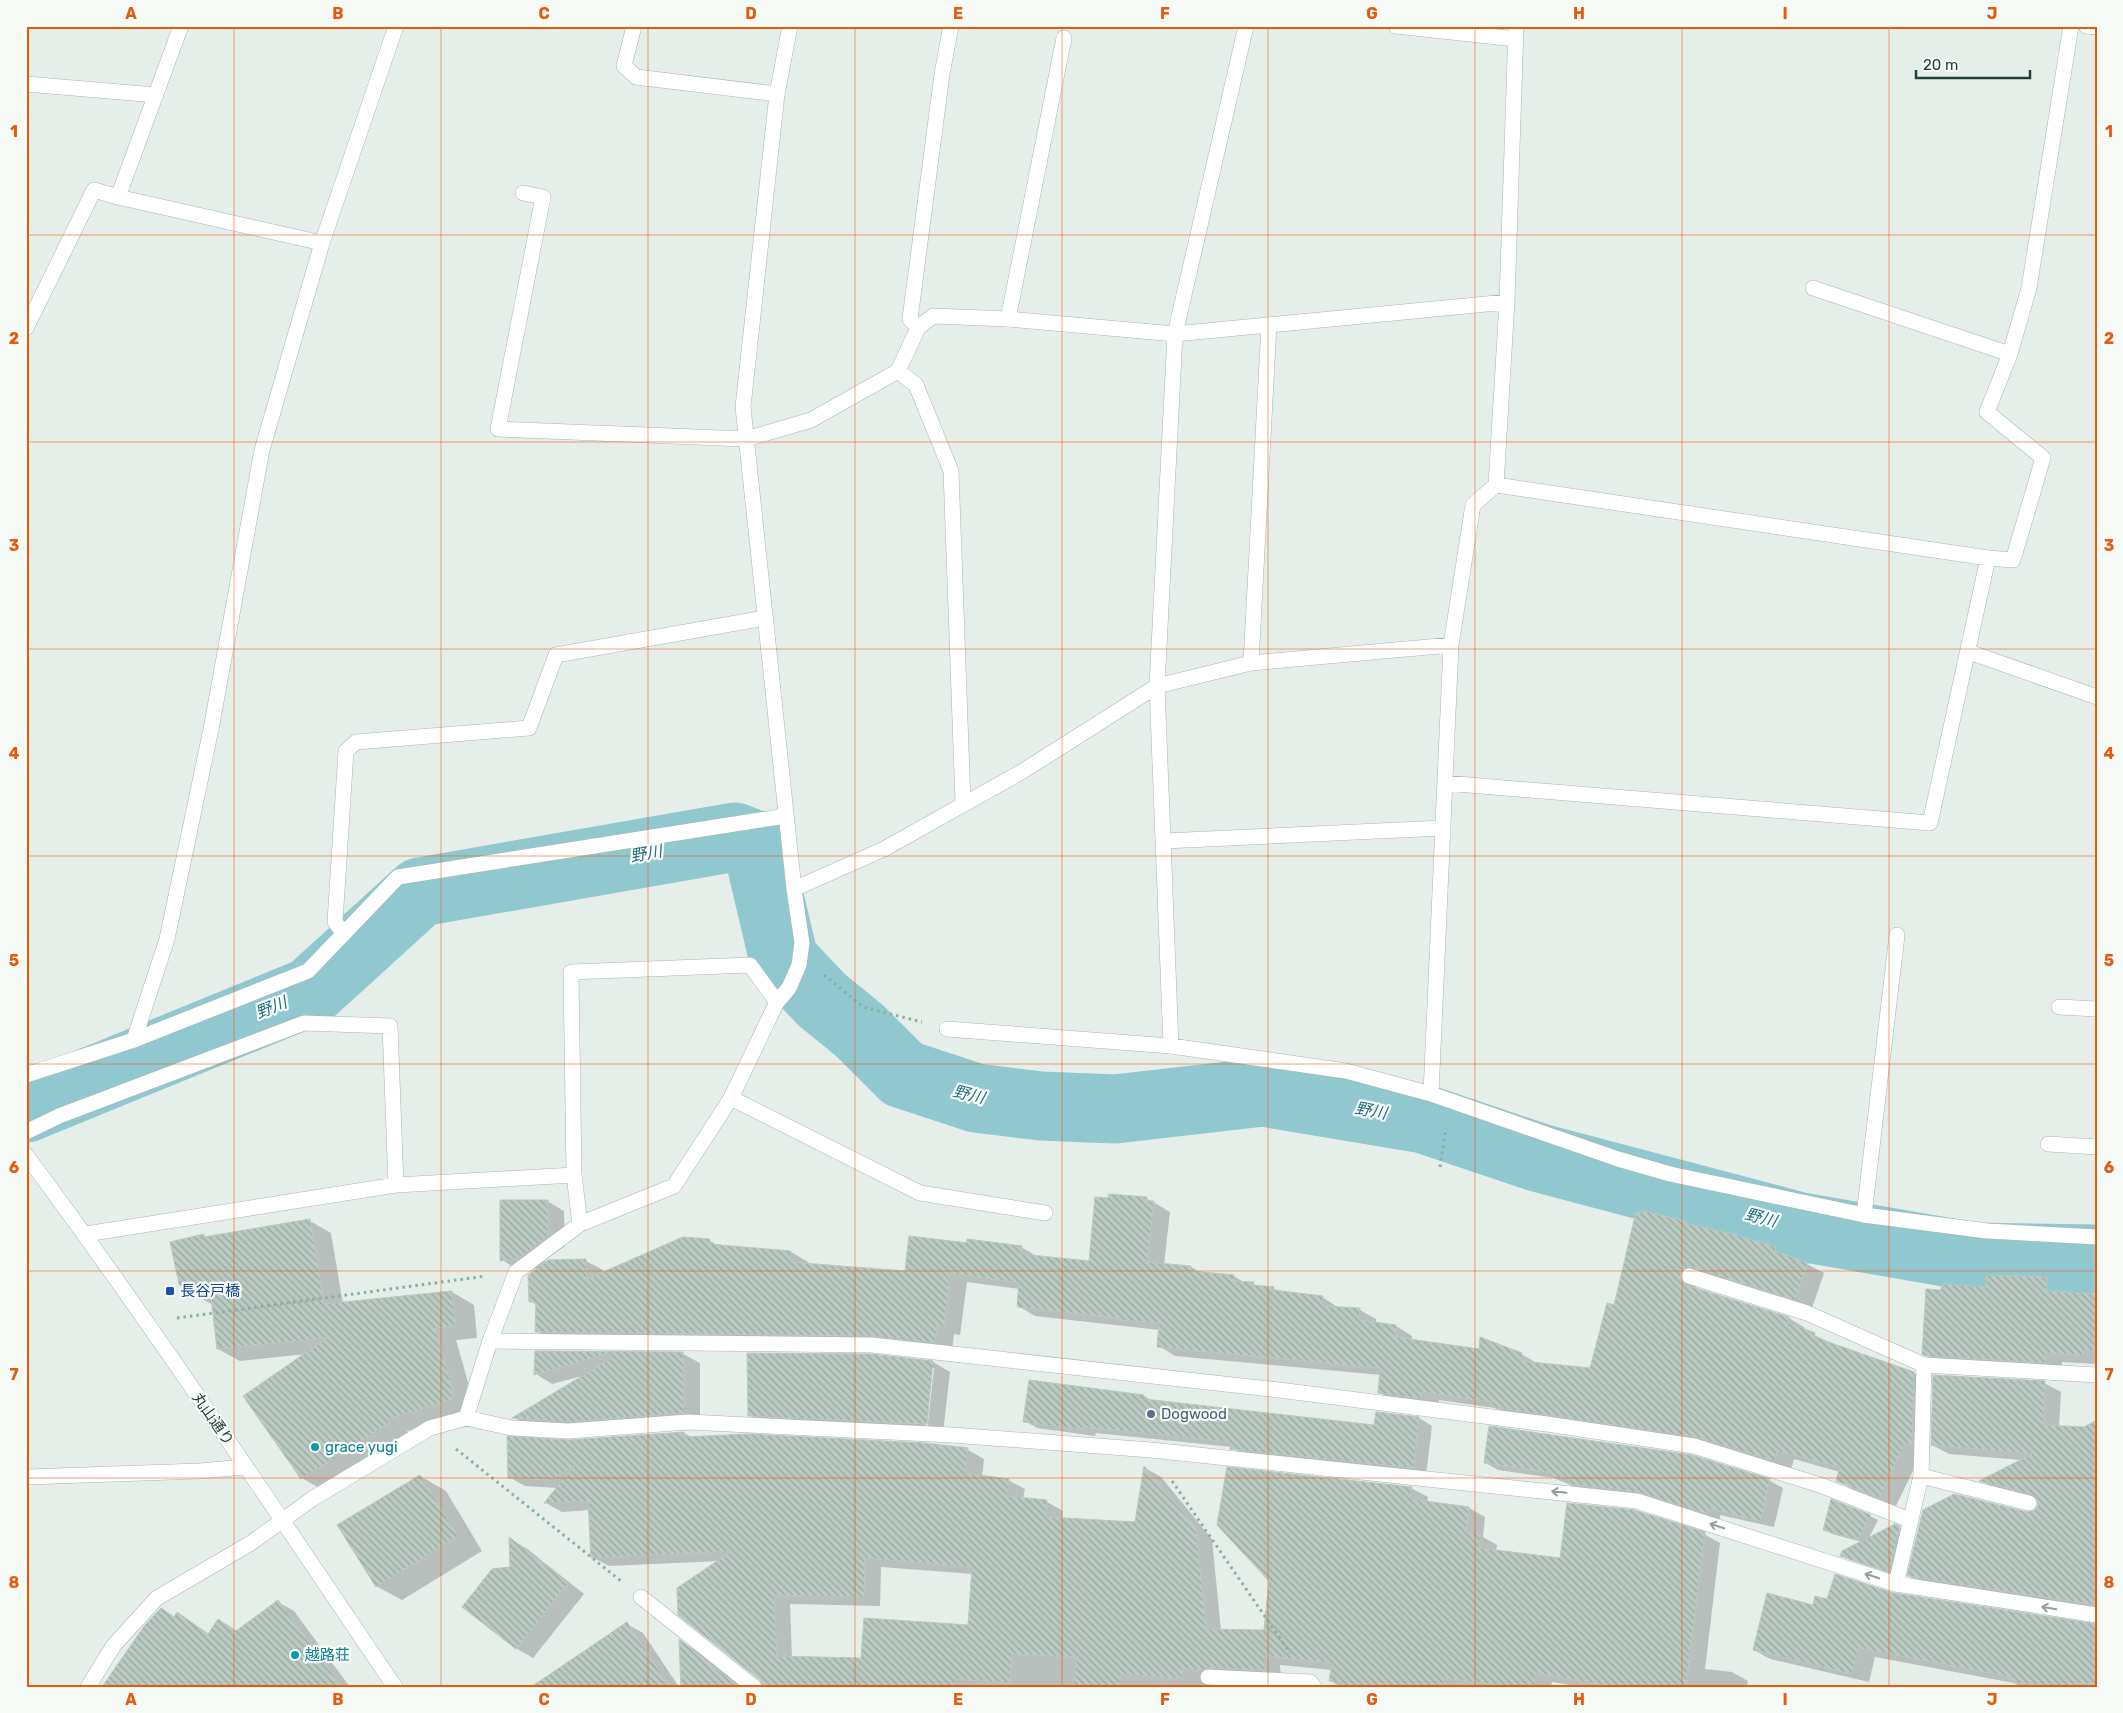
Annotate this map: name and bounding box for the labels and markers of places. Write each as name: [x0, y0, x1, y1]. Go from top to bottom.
place label: 長谷戸橋: [180, 1282, 240, 1300]
marker: 長谷戸橋: [164, 1285, 176, 1297]
place label: Dogwood: [1161, 1405, 1227, 1423]
marker: Dogwood: [1145, 1408, 1157, 1420]
place label: grace yugi: [325, 1438, 398, 1456]
marker: grace yugi: [309, 1441, 321, 1453]
place label: 越路荘: [304, 1646, 350, 1664]
marker: 越路荘: [289, 1649, 301, 1661]

